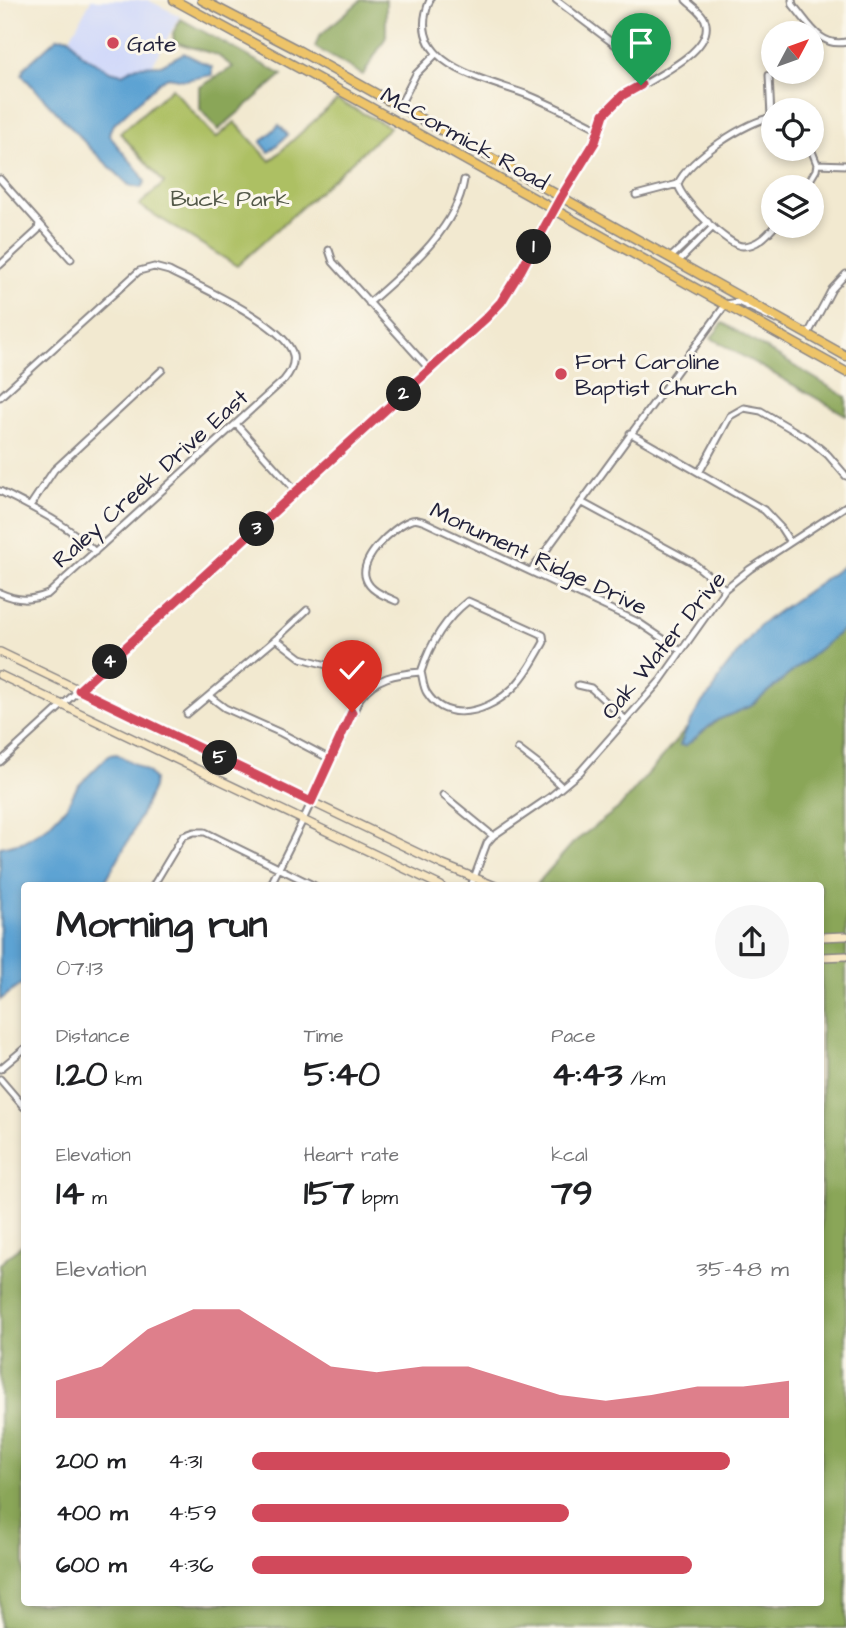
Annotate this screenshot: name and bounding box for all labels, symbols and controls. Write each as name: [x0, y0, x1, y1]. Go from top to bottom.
pin: [611, 13, 671, 85]
north arrow: [761, 21, 824, 84]
map controls: [761, 21, 824, 238]
icon: arrive: [622, 24, 660, 62]
place label: Gate: [127, 28, 176, 60]
marker: Gate: [105, 35, 121, 51]
street label: McCormick Road: [375, 79, 554, 198]
button: locate: [761, 98, 824, 161]
button: layers: [761, 175, 824, 238]
park label: Buck Park: [170, 183, 290, 215]
pin: 1: [516, 230, 552, 264]
text: 1: [532, 233, 535, 260]
place label: Fort Caroline Baptist Church: [575, 346, 737, 404]
marker: Fort Caroline Baptist Church: [553, 366, 569, 382]
pin: 2: [386, 376, 422, 412]
text: 2: [398, 380, 409, 407]
street label: Raley Creek Drive East: [46, 381, 257, 576]
street label: Monument Ridge Drive: [424, 495, 652, 624]
pin: 3: [240, 512, 274, 546]
text: 3: [252, 515, 261, 542]
street label: Oak Water Drive: [594, 564, 734, 727]
pin: [322, 640, 382, 712]
pin: 4: [92, 644, 128, 680]
text: 4: [103, 648, 116, 675]
icon: check: [333, 651, 371, 689]
pin: 5: [202, 740, 238, 776]
text: 5: [213, 744, 226, 771]
text: Morning run: [56, 900, 268, 952]
button: share: [715, 905, 789, 979]
text: 07:13: [56, 952, 103, 984]
text: Distance: [56, 1023, 130, 1050]
text: Time: [304, 1023, 343, 1050]
text: Pace: [551, 1023, 595, 1050]
text: 1.20: [56, 1050, 108, 1099]
text: 5:40: [304, 1050, 380, 1099]
text: 4:43: [551, 1050, 623, 1099]
text: km: [108, 1066, 142, 1093]
text: /km: [623, 1066, 665, 1093]
text: Elevation: [56, 1142, 131, 1169]
text: Heart rate: [304, 1142, 399, 1169]
text: kcal: [551, 1142, 588, 1169]
text: 14: [56, 1169, 84, 1218]
text: 157: [304, 1169, 354, 1218]
text: 79: [551, 1169, 593, 1218]
text: m: [84, 1185, 107, 1212]
text: bpm: [354, 1185, 398, 1212]
text: Elevation: [56, 1253, 147, 1285]
text: 35–48 m: [696, 1253, 789, 1285]
text: 200 m: [56, 1445, 125, 1477]
text: 4:31: [168, 1445, 202, 1477]
text: 400 m: [56, 1497, 128, 1529]
text: 4:59: [168, 1497, 217, 1529]
text: 600 m: [56, 1549, 127, 1581]
text: 4:36: [168, 1549, 214, 1581]

